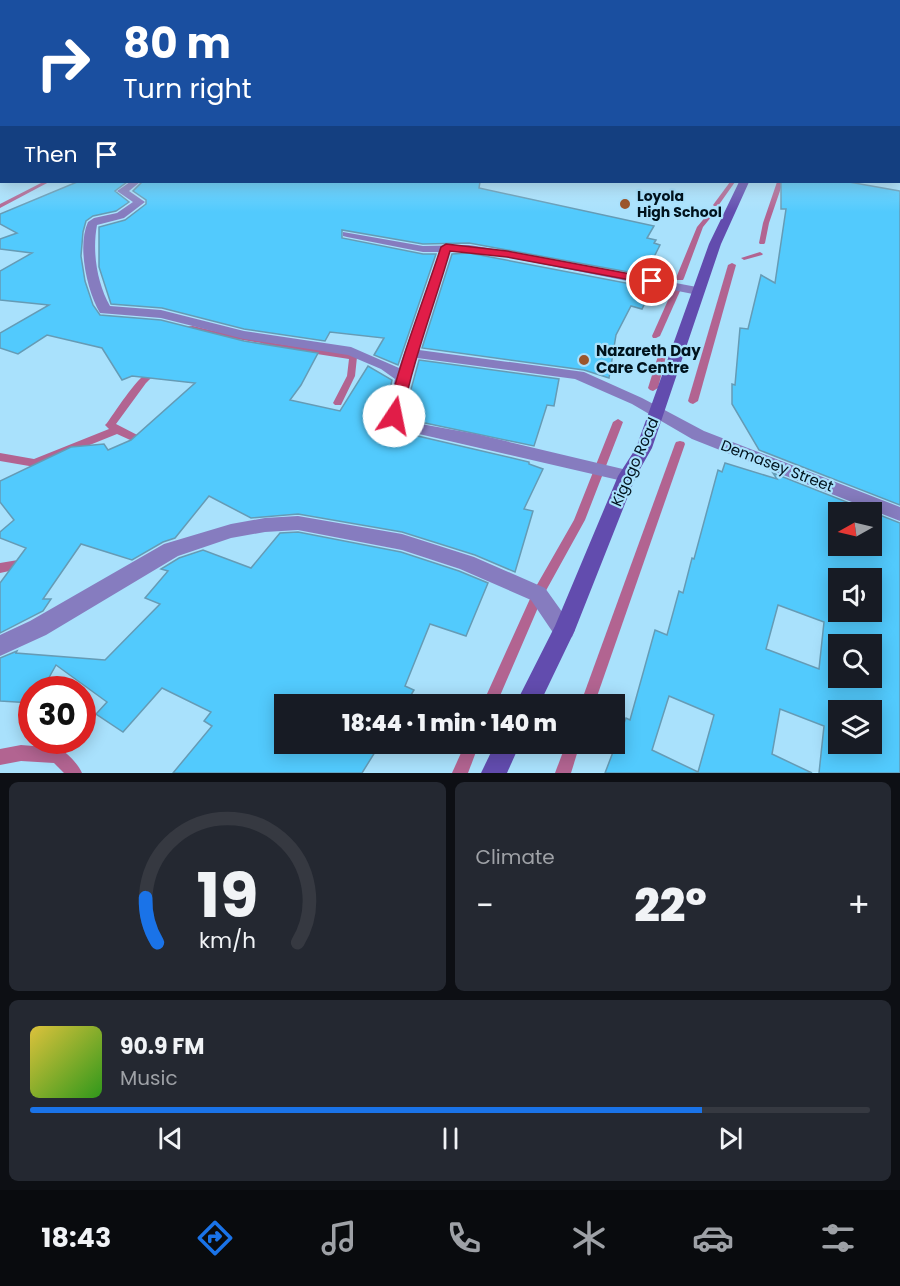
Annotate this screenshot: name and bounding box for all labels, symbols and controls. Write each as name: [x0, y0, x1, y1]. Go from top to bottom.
text: 80 m: [123, 14, 231, 73]
icon: right: [24, 24, 102, 102]
text: Turn right: [123, 70, 252, 107]
icon: arrive: [90, 138, 123, 171]
text: Then: [24, 139, 78, 170]
place label: Loyola High School: [637, 186, 722, 222]
marker: Loyola High School: [618, 197, 632, 211]
pin: [626, 255, 677, 306]
icon: arrive: [635, 264, 668, 297]
place label: Nazareth Day Care Centre: [596, 340, 701, 378]
marker: Nazareth Day Care Centre: [577, 353, 591, 367]
position arrow: [362, 384, 426, 448]
street label: Kigogo Road: [606, 414, 663, 510]
street label: Demasey Street: [718, 434, 836, 497]
north arrow: [828, 502, 882, 556]
map controls: [828, 502, 882, 754]
button: sound: [828, 568, 882, 622]
button: search: [828, 634, 882, 688]
speed limit sign: 30: [18, 676, 96, 754]
button: layers: [828, 700, 882, 754]
text: 18:44 · 1 min · 140 m: [342, 708, 557, 739]
text: Climate: [476, 843, 555, 871]
text: 19: [196, 851, 258, 939]
text: 22°: [634, 874, 707, 937]
text: −: [476, 882, 494, 929]
text: +: [847, 882, 870, 929]
text: km/h: [199, 926, 256, 957]
text: 90.9 FM: [120, 1031, 205, 1062]
text: Music: [120, 1064, 178, 1092]
icon: previous: [154, 1122, 187, 1155]
icon: pause: [434, 1122, 467, 1155]
icon: next: [714, 1122, 747, 1155]
icon: directions: [194, 1217, 236, 1259]
icon: music: [318, 1217, 360, 1259]
icon: phone: [443, 1217, 485, 1259]
icon: climate: [568, 1217, 610, 1259]
icon: car: [692, 1217, 734, 1259]
icon: filters: [817, 1217, 859, 1259]
text: 18:43: [41, 1219, 111, 1256]

